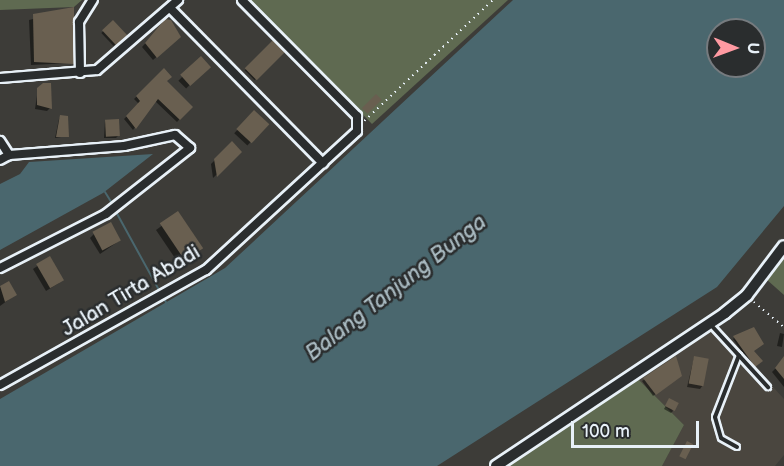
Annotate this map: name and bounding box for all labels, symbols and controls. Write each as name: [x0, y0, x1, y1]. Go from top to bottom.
north arrow: [706, 18, 766, 78]
text: U: [743, 42, 762, 54]
water label: Balang Tanjung Bunga: [300, 209, 492, 367]
street label: Jalan Tirta Abadi: [57, 240, 205, 342]
scale bar: [574, 409, 702, 447]
text: 100 m: [582, 421, 630, 442]

